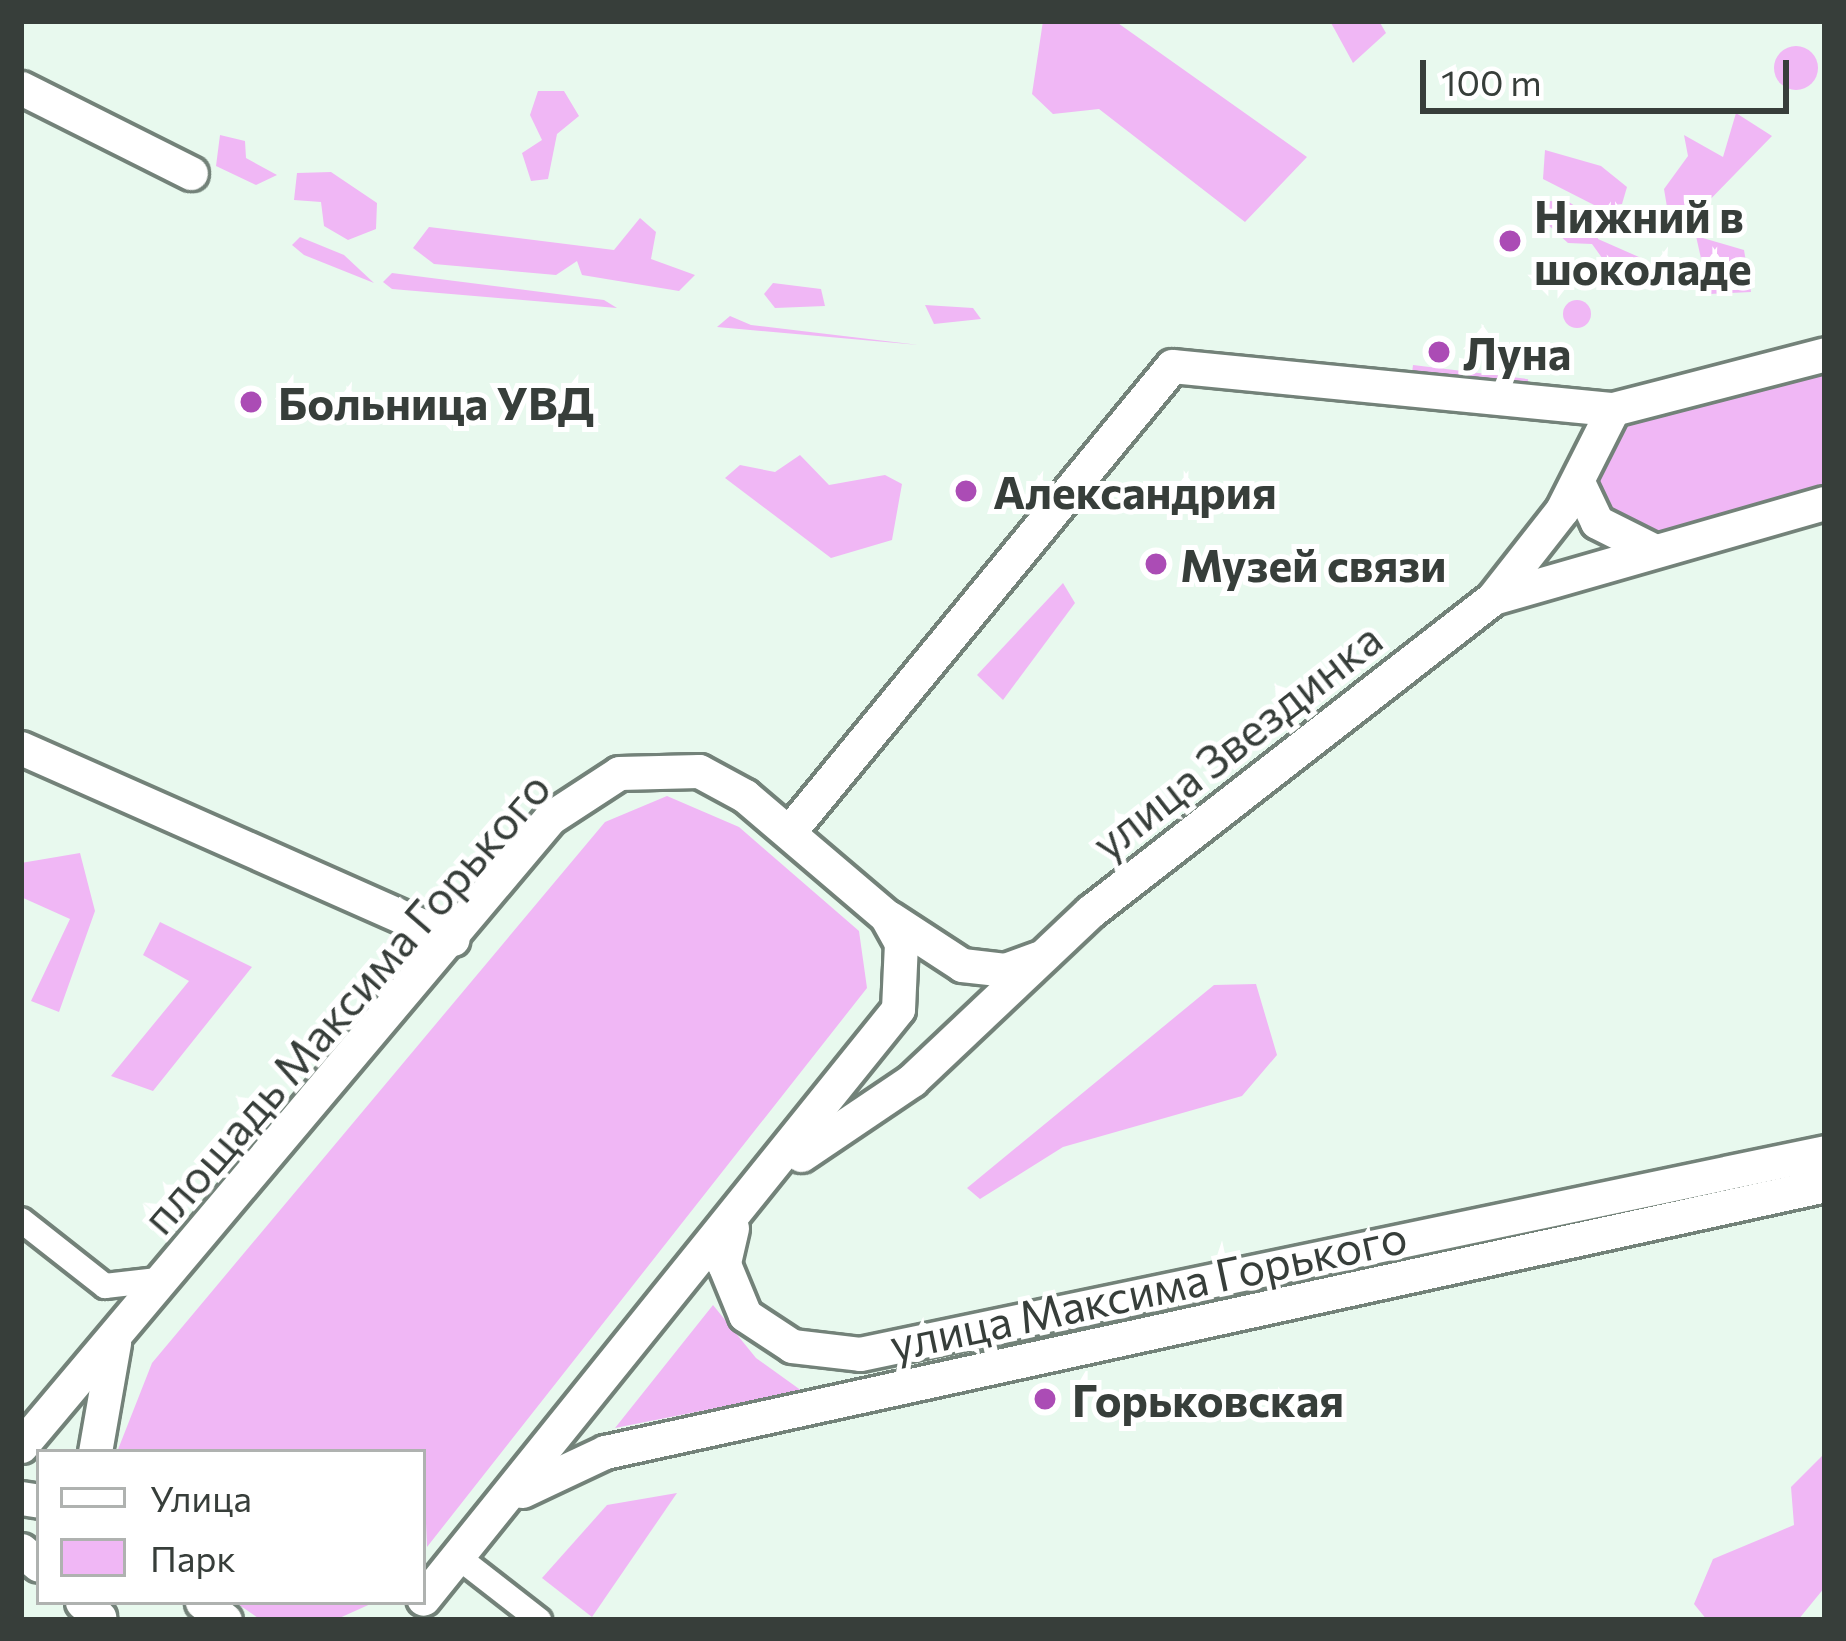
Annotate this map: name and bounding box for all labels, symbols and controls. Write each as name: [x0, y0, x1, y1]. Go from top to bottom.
scale bar: [1426, 36, 1795, 110]
text: 100 m: [1441, 59, 1542, 103]
place label: Нижний в шоколаде: [1534, 188, 1752, 294]
marker: Нижний в шоколаде: [1497, 228, 1523, 254]
place label: Луна: [1463, 325, 1571, 379]
marker: Луна: [1426, 339, 1452, 365]
place label: Больница УВД: [278, 375, 594, 429]
marker: Больница УВД: [235, 386, 267, 418]
place label: Александрия: [993, 464, 1277, 518]
marker: Александрия: [950, 475, 982, 507]
place label: Музей связи: [1180, 537, 1446, 591]
marker: Музей связи: [1143, 551, 1169, 577]
street label: улица Звездинка: [1081, 610, 1391, 870]
street label: площадь Максима Горького: [130, 760, 560, 1244]
street label: улица Максима Горького: [885, 1208, 1411, 1370]
place label: Горьковская: [1072, 1372, 1344, 1426]
marker: Горьковская: [1029, 1383, 1061, 1415]
legend: [36, 1449, 426, 1605]
text: Улица: [150, 1475, 252, 1519]
text: Парк: [150, 1535, 236, 1579]

